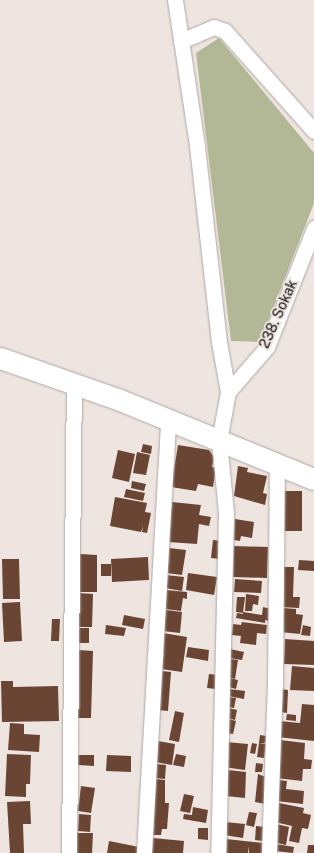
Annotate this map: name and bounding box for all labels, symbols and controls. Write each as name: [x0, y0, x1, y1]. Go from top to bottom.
street label: 238. Sokak: [255, 277, 301, 351]

